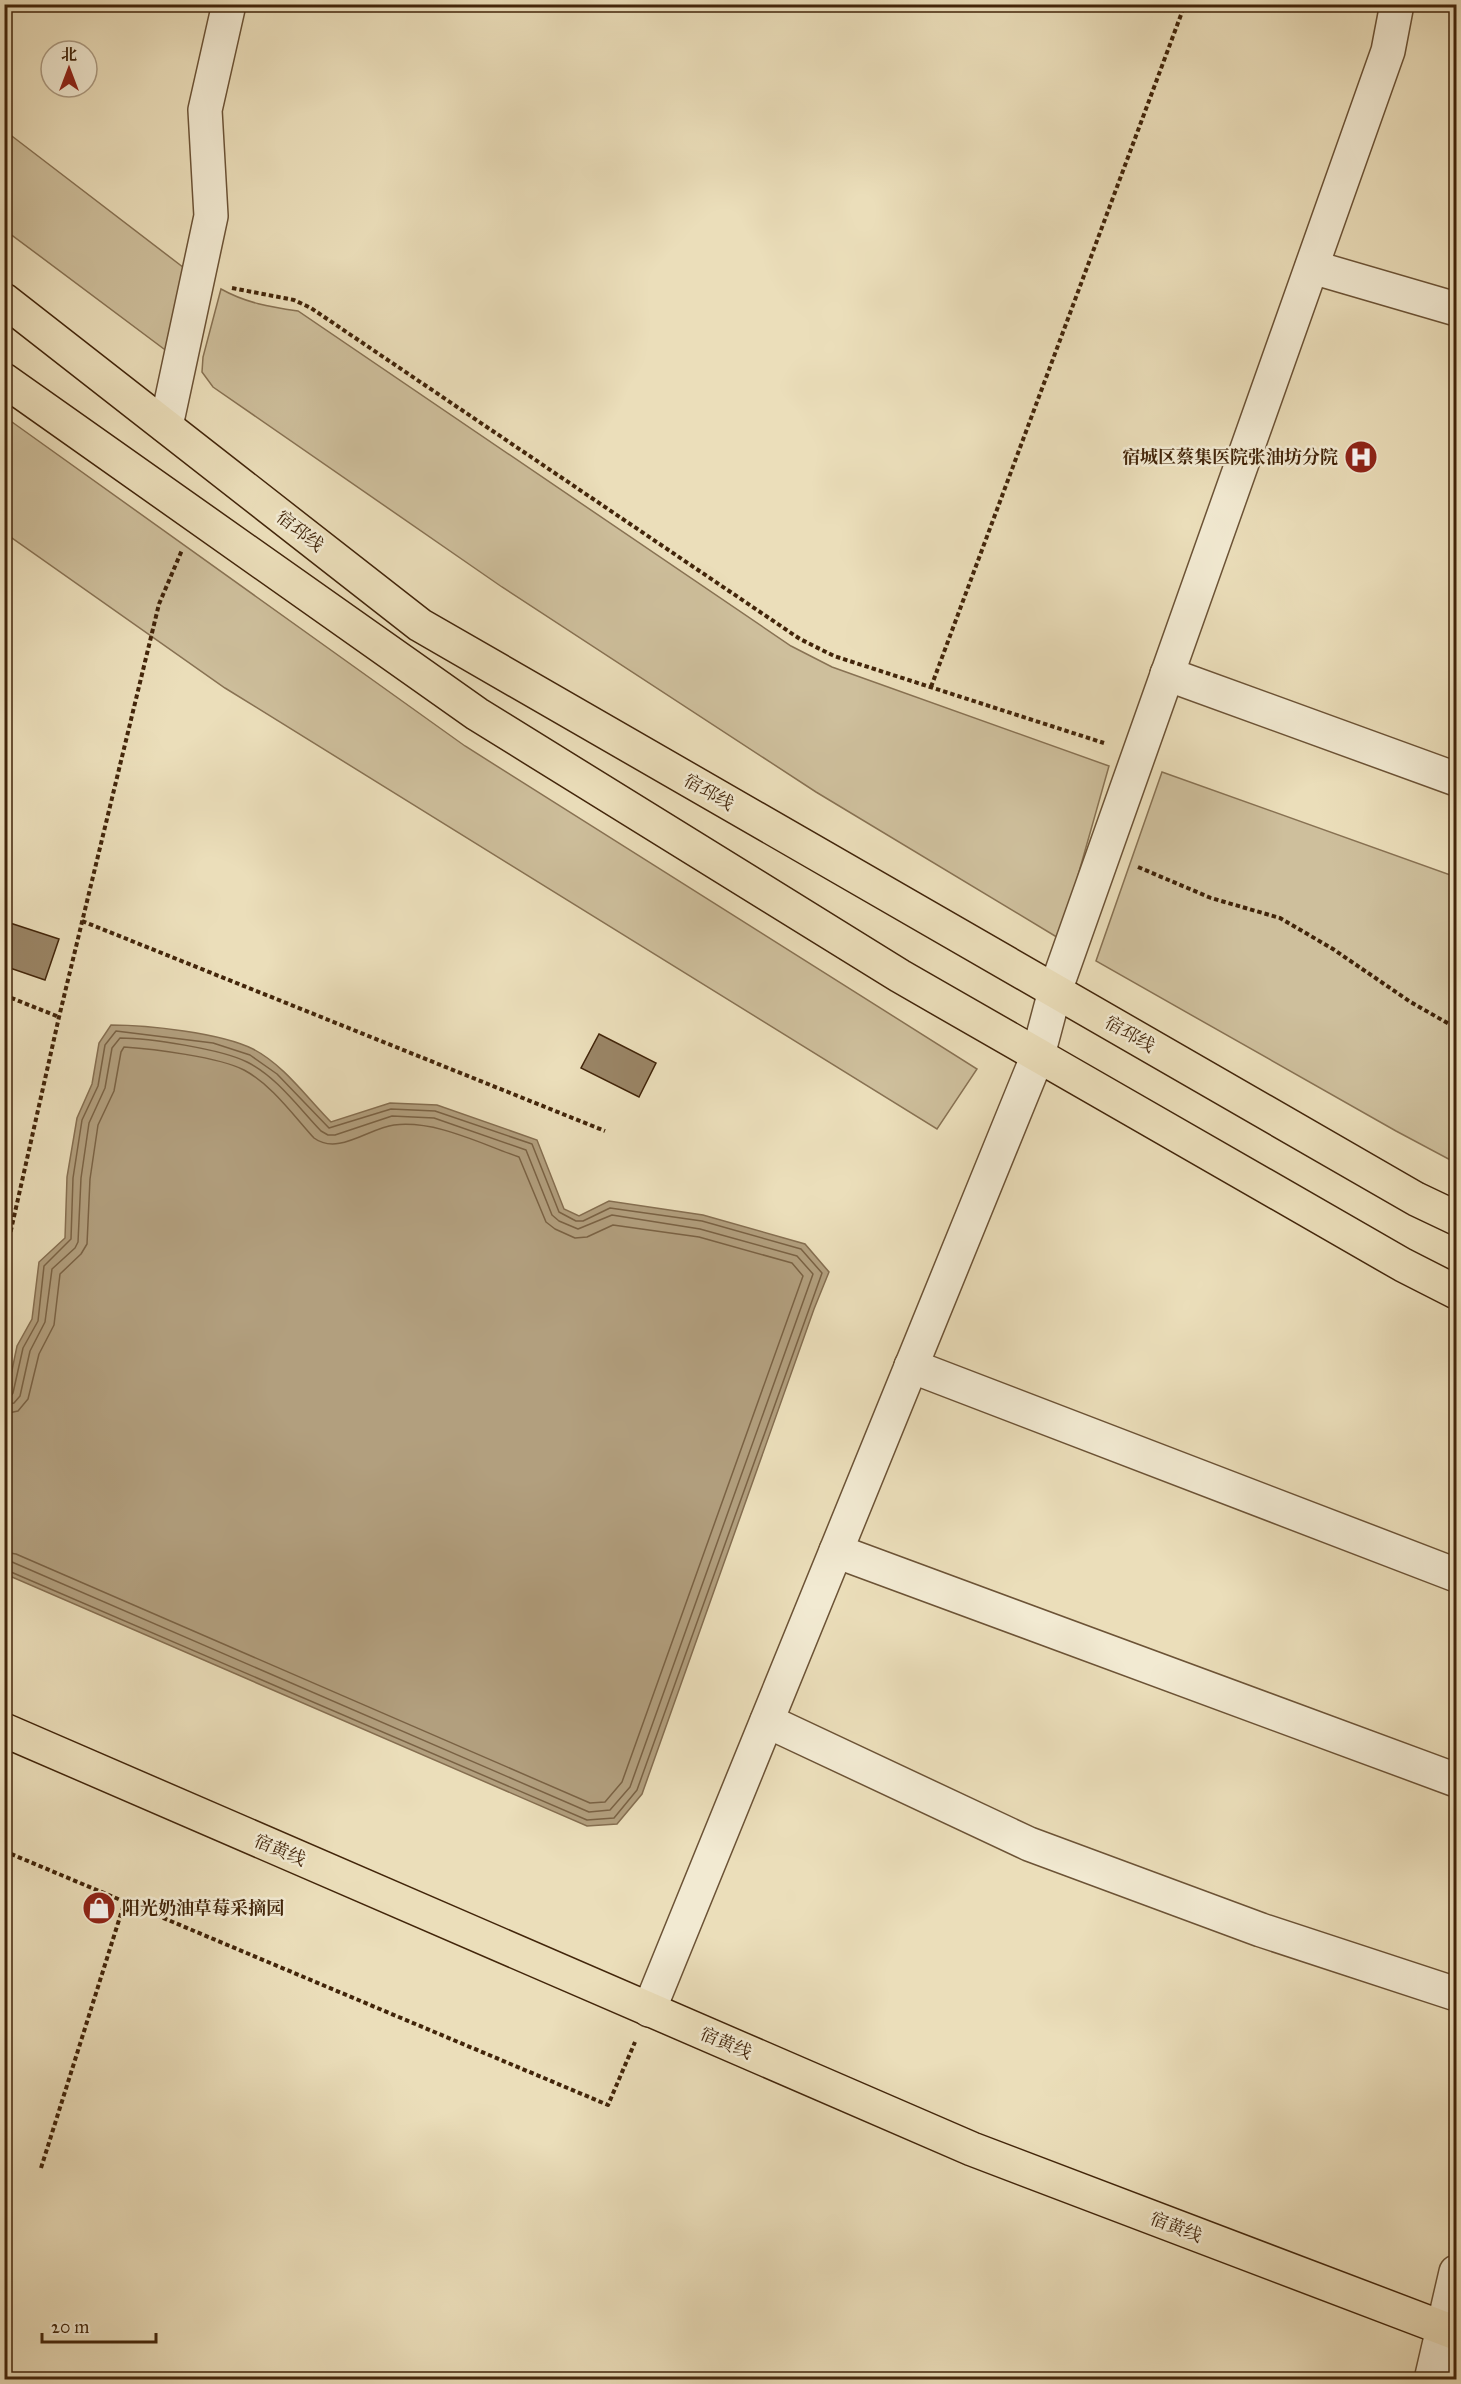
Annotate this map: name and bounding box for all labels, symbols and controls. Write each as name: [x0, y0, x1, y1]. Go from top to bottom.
north arrow: [39, 39, 99, 99]
text: 北: [61, 45, 77, 64]
hospital icon: 宿城区蔡集医院张油坊分院: [1343, 439, 1379, 475]
place label: 宿城区蔡集医院张油坊分院: [1122, 446, 1338, 468]
street label: 宿邳线: [272, 506, 328, 556]
street label: 宿邳线: [680, 769, 738, 815]
street label: 宿邳线: [1101, 1011, 1159, 1057]
street label: 宿黄线: [251, 1829, 309, 1871]
shop icon: 阳光奶油草莓采摘园: [81, 1890, 117, 1926]
place label: 阳光奶油草莓采摘园: [122, 1897, 284, 1919]
street label: 宿黄线: [697, 2022, 755, 2064]
street label: 宿黄线: [1147, 2207, 1205, 2247]
scale bar: [42, 2306, 156, 2344]
text: 20 m: [51, 2316, 89, 2338]

